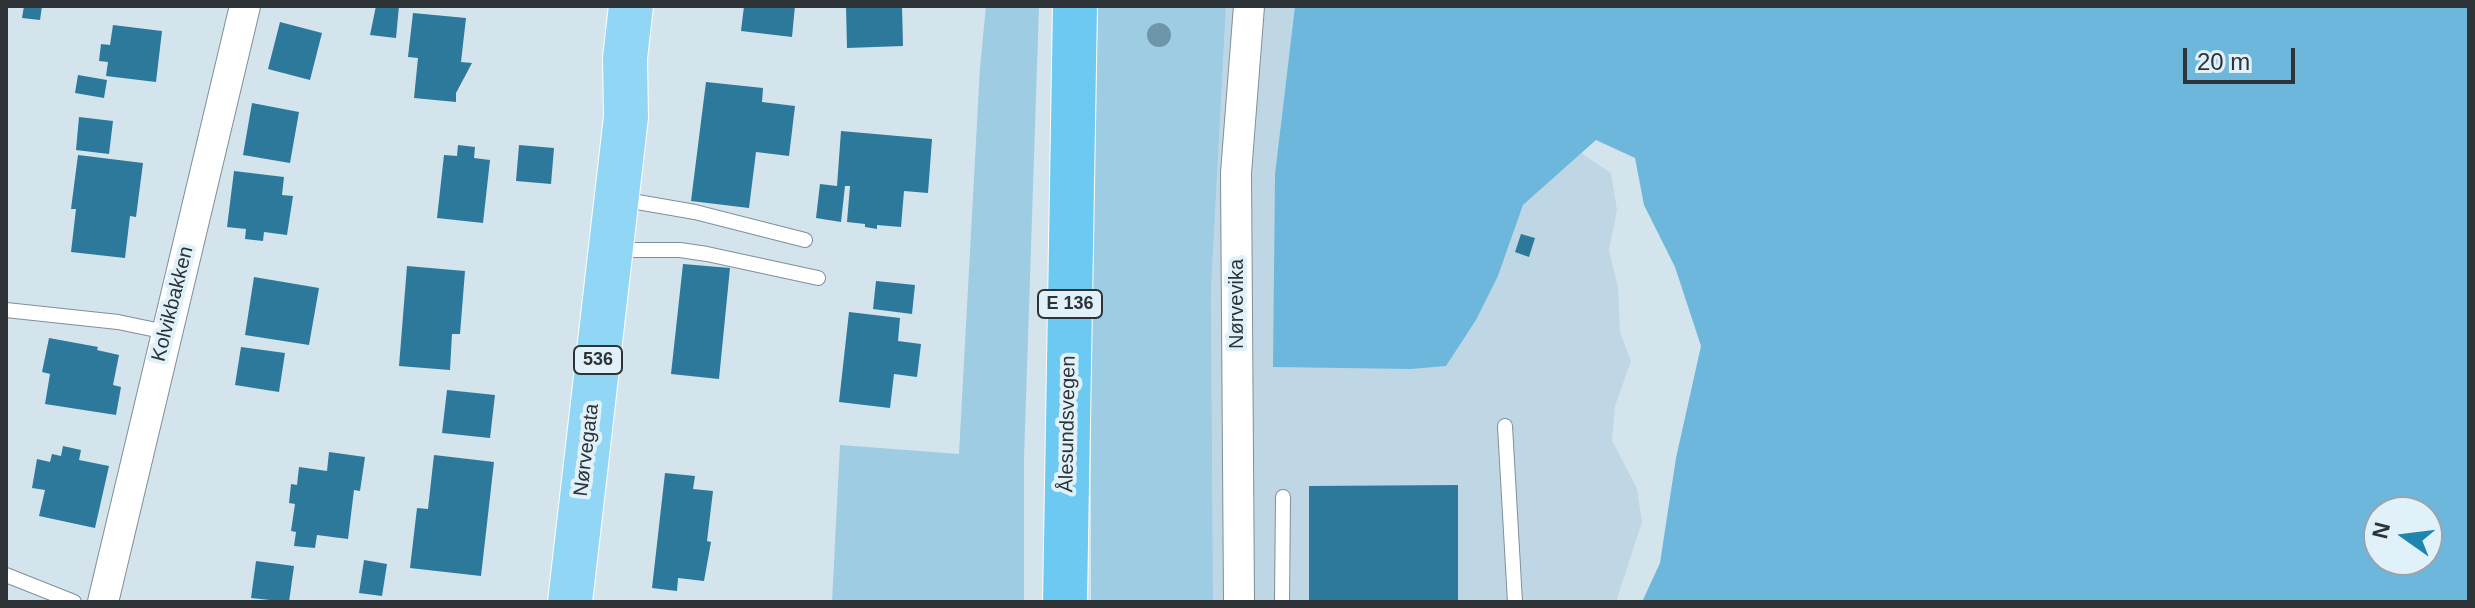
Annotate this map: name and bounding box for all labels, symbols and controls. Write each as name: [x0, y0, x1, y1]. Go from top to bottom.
scale bar: [2187, 32, 2299, 82]
text: 20 m: [2197, 48, 2250, 75]
street label: Kolvikbakken: [147, 244, 199, 364]
street label: Nørvevika: [1225, 259, 1249, 349]
road number: E 136: [1038, 290, 1102, 318]
road number: 536: [574, 346, 622, 374]
street label: Ålesundsvegen: [1055, 355, 1081, 493]
street label: Nørvegata: [569, 402, 605, 498]
north arrow: [2363, 496, 2443, 576]
text: N: [2367, 520, 2395, 541]

